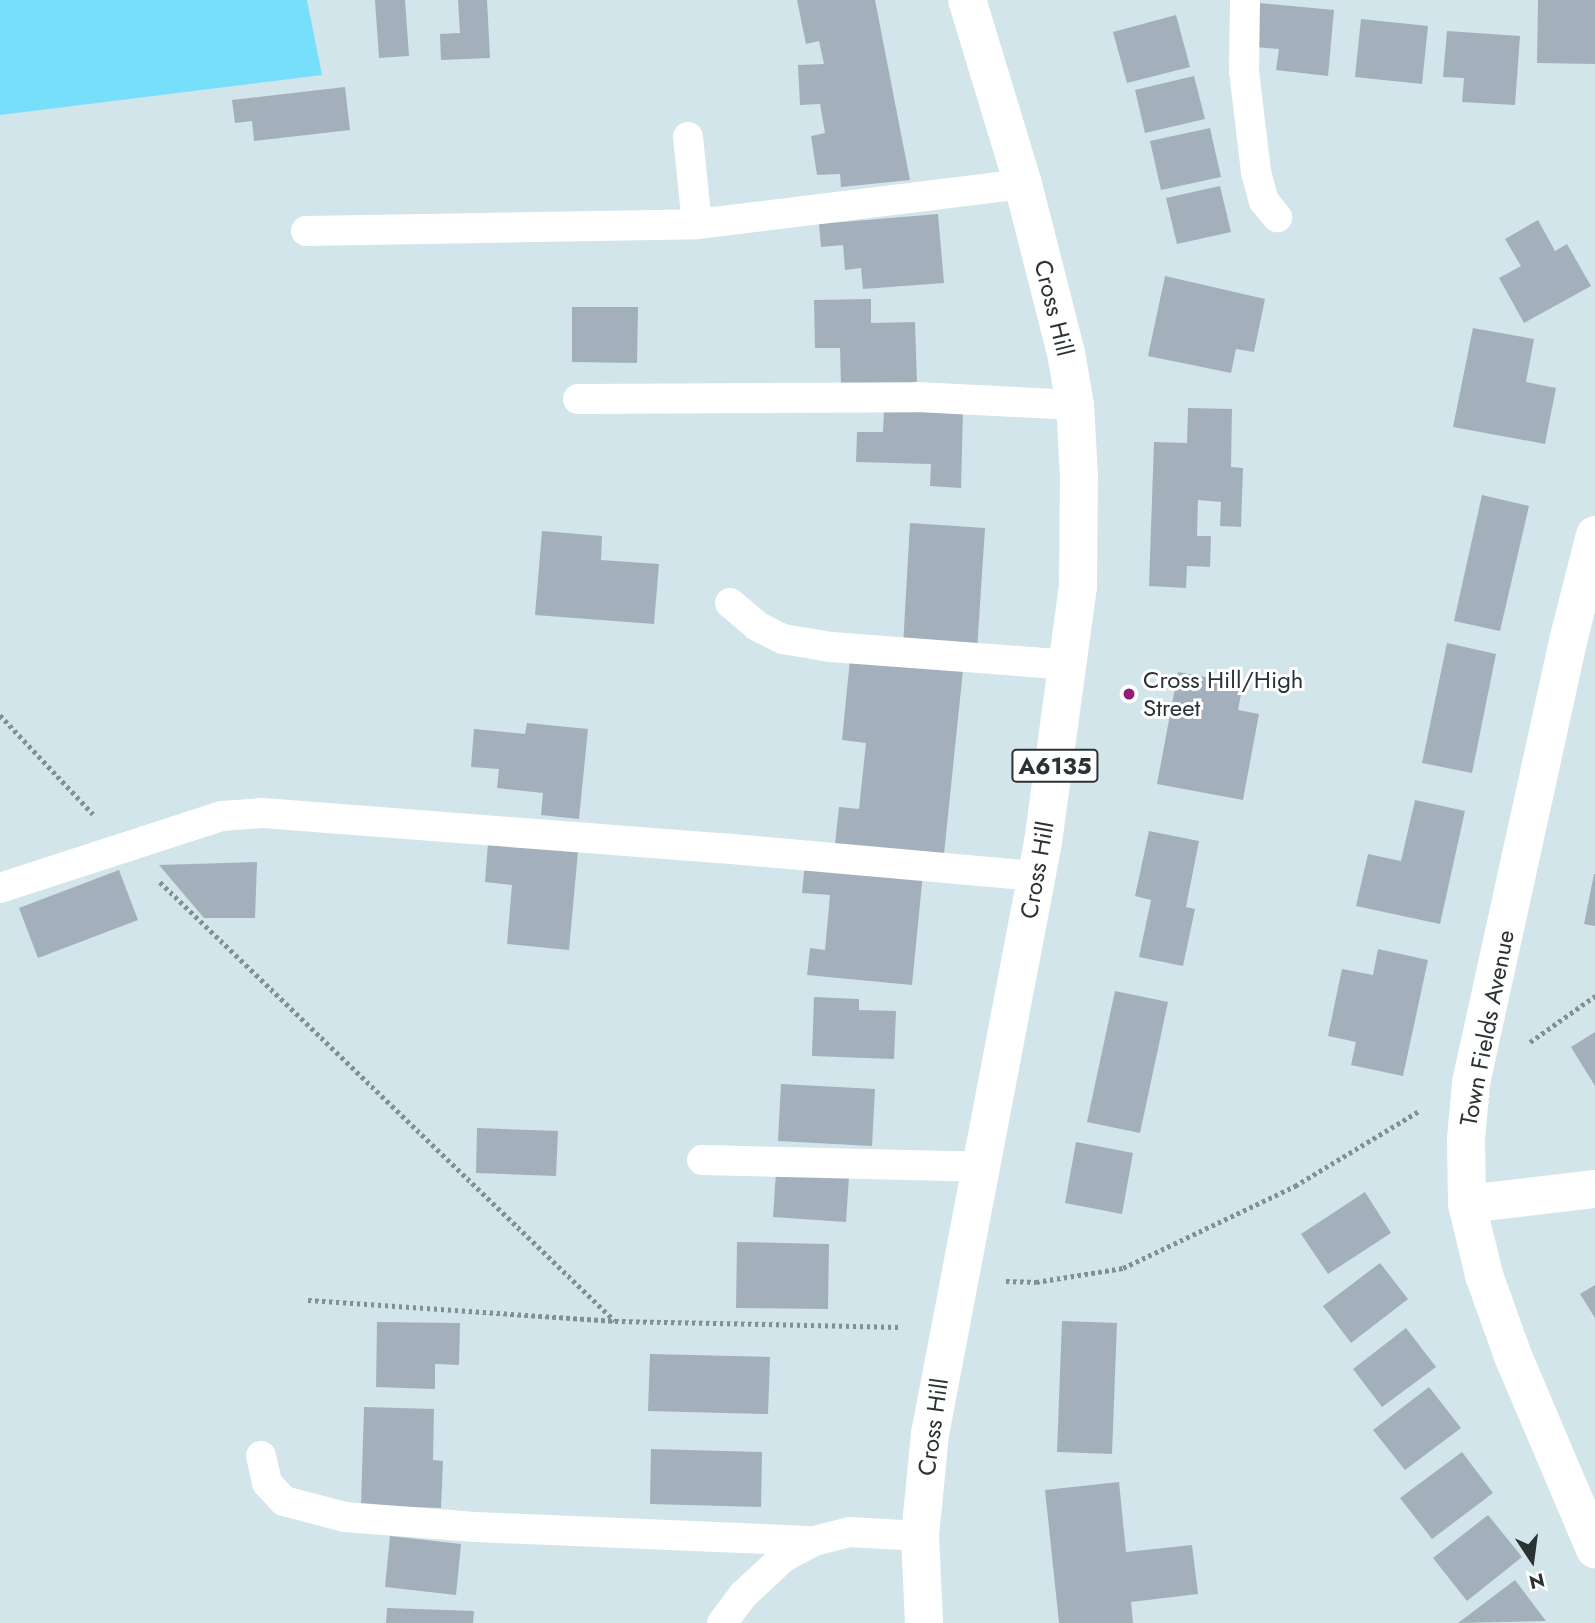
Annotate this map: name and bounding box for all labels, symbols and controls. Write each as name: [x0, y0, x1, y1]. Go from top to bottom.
street label: Cross Hill: [1028, 257, 1080, 359]
place label: Cross Hill/High Street: [1143, 666, 1303, 722]
marker: Cross Hill/High Street: [1121, 686, 1137, 702]
road number: A6135: [1011, 746, 1099, 786]
street label: Cross Hill: [1014, 819, 1060, 921]
street label: Town Fields Avenue: [1454, 928, 1520, 1128]
street label: Cross Hill: [912, 1376, 954, 1478]
north arrow: [1497, 1525, 1567, 1595]
text: N: [1526, 1566, 1547, 1596]

